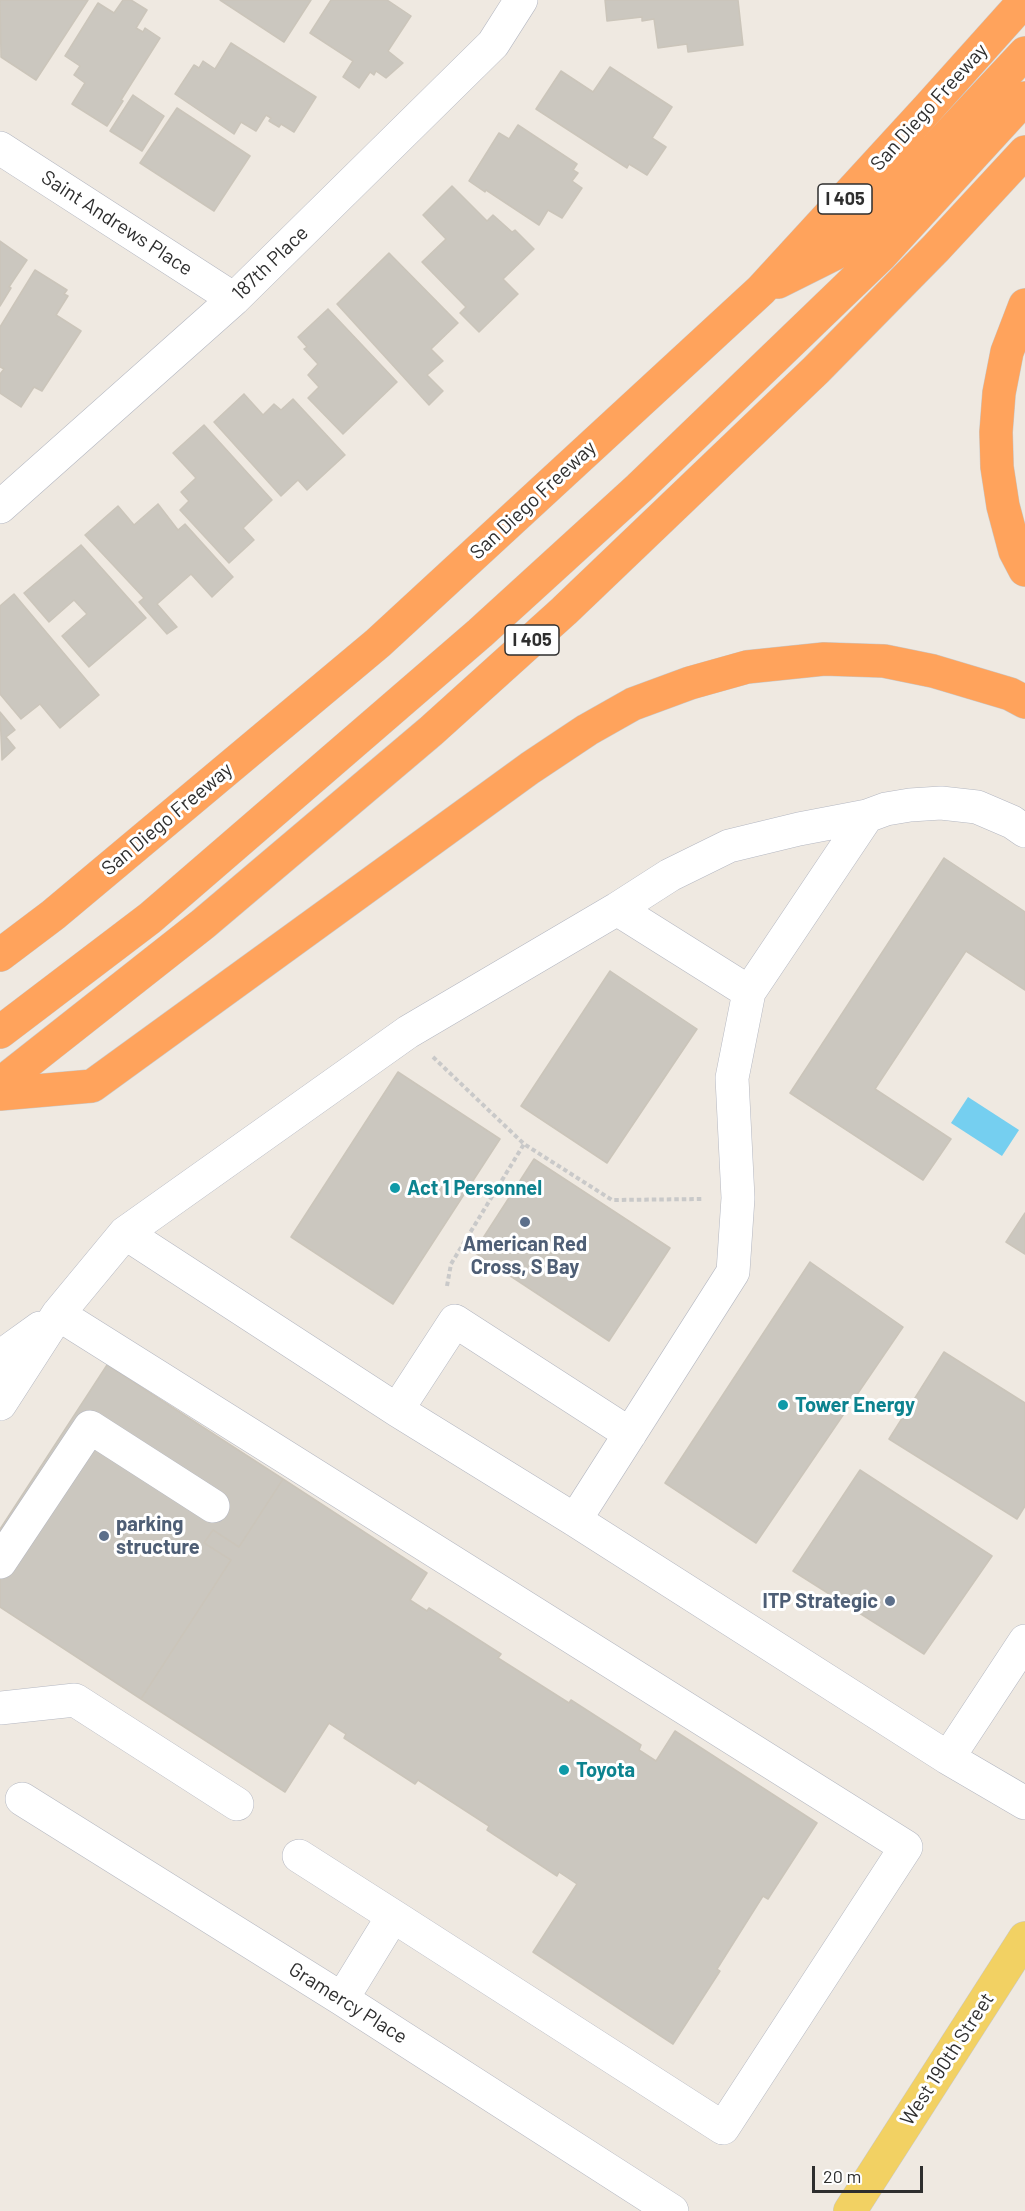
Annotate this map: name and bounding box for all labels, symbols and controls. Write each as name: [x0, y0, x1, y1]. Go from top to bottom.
street label: San Diego Freeway: [865, 38, 993, 176]
street label: Saint Andrews Place: [37, 165, 197, 281]
road number: I 405: [818, 184, 872, 214]
street label: 187th Place: [227, 221, 313, 305]
street label: San Diego Freeway: [465, 436, 601, 564]
road number: I 405: [505, 625, 559, 655]
street label: San Diego Freeway: [97, 757, 237, 881]
place label: Act 1 Personnel: [407, 1176, 542, 1200]
marker: Act 1 Personnel: [388, 1181, 402, 1195]
marker: American Red Cross, S Bay: [518, 1215, 532, 1229]
place label: American Red Cross, S Bay: [463, 1232, 587, 1279]
place label: Tower Energy: [795, 1393, 915, 1417]
marker: Tower Energy: [776, 1398, 790, 1412]
place label: parking structure: [116, 1512, 200, 1559]
marker: parking structure: [97, 1529, 111, 1543]
place label: ITP Strategic: [762, 1589, 878, 1613]
marker: ITP Strategic: [883, 1594, 897, 1608]
place label: Toyota: [576, 1758, 635, 1782]
marker: Toyota: [557, 1763, 571, 1777]
street label: Gramercy Place: [284, 1957, 412, 2049]
street label: West 190th Street: [895, 1988, 999, 2130]
scale bar: [815, 2154, 926, 2192]
text: 20 m: [823, 2165, 861, 2187]

